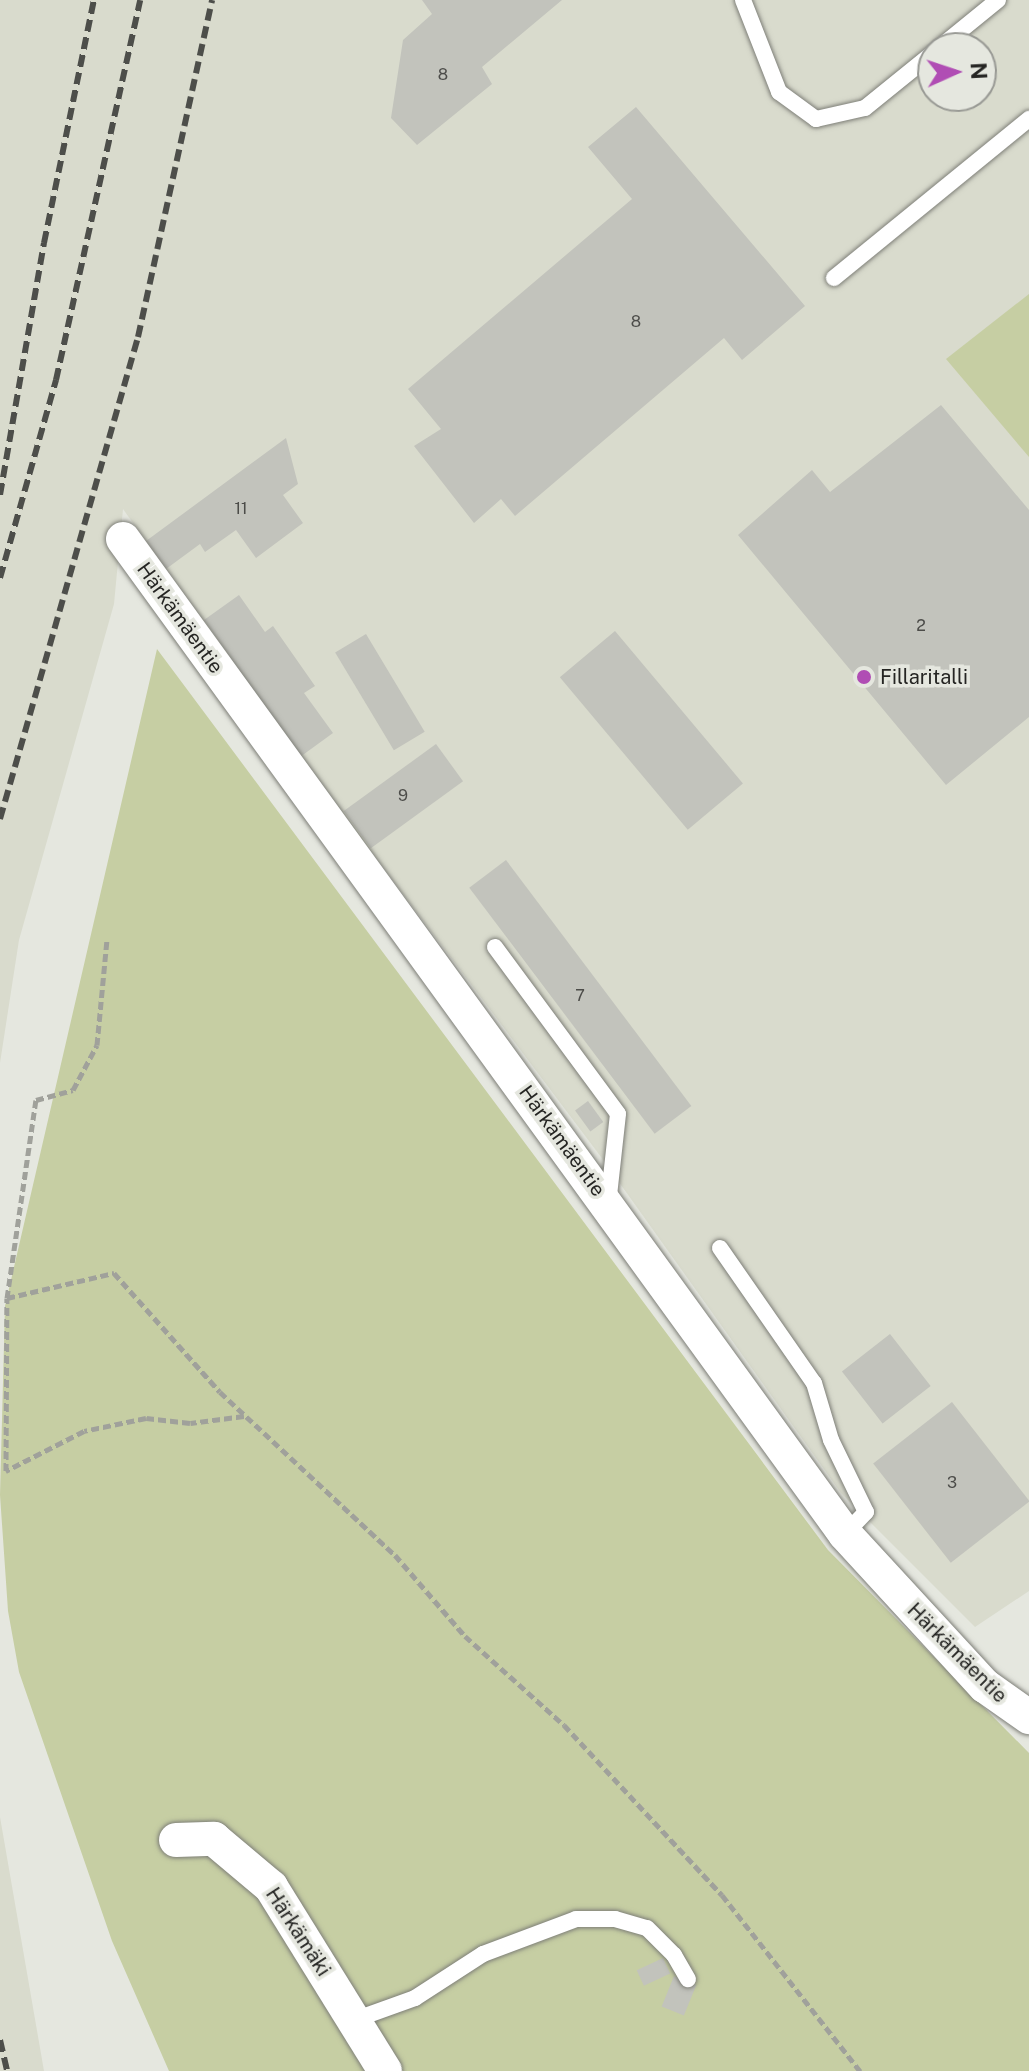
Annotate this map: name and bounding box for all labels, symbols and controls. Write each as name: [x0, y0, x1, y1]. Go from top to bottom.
north arrow: [917, 32, 997, 112]
text: N: [966, 62, 992, 80]
house number: 8: [438, 65, 448, 85]
house number: 8: [631, 312, 641, 332]
house number: 11: [234, 499, 248, 519]
street label: Härkämäentie: [132, 558, 228, 678]
house number: 2: [916, 616, 926, 636]
place label: Fillaritalli: [880, 665, 968, 689]
marker: Fillaritalli: [855, 668, 873, 686]
house number: 9: [398, 786, 408, 806]
house number: 7: [575, 986, 585, 1006]
street label: Härkämäentie: [514, 1081, 610, 1201]
house number: 3: [947, 1473, 957, 1493]
street label: Härkämäentie: [902, 1598, 1012, 1708]
street label: Härkämäki: [261, 1883, 335, 1981]

